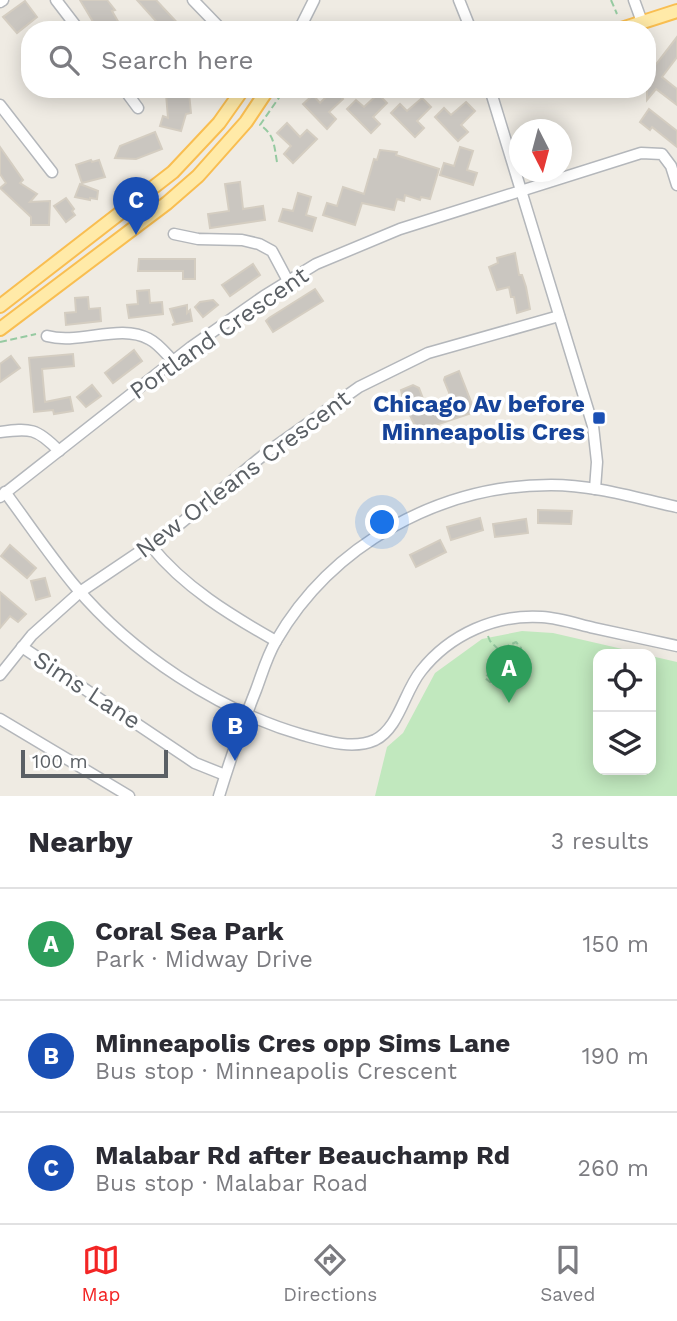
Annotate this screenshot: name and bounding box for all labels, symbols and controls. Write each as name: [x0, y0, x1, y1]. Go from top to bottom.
search box: [21, 21, 656, 98]
icon: search: [45, 41, 83, 79]
text: Search here: [101, 45, 253, 75]
north arrow: [509, 119, 572, 182]
pin: C: [113, 177, 159, 235]
street label: Portland Crescent: [124, 261, 314, 405]
street label: New Orleans Crescent: [130, 384, 356, 564]
place label: Chicago Av before Minneapolis Cres: [373, 390, 585, 446]
marker: Chicago Av before Minneapolis Cres: [591, 410, 607, 426]
your location: [365, 505, 399, 539]
street label: Sims Lane: [28, 645, 146, 735]
pin: A: [486, 645, 532, 703]
map controls: [593, 649, 656, 775]
button: locate: [593, 649, 656, 712]
pin: B: [212, 703, 258, 761]
button: layers: [593, 712, 656, 775]
scale bar: [21, 747, 168, 779]
text: 100 m: [32, 750, 88, 773]
text: Nearby: [28, 824, 133, 859]
text: 3 results: [551, 828, 649, 855]
text: Coral Sea Park: [95, 916, 284, 946]
text: A: [43, 931, 59, 958]
text: 150 m: [583, 931, 649, 958]
text: Park · Midway Drive: [95, 946, 313, 973]
text: Minneapolis Cres opp Sims Lane: [95, 1028, 510, 1058]
text: B: [43, 1043, 59, 1070]
text: 190 m: [582, 1043, 649, 1070]
text: Bus stop · Minneapolis Crescent: [95, 1058, 457, 1085]
text: Malabar Rd after Beauchamp Rd: [95, 1140, 510, 1170]
text: C: [43, 1155, 59, 1182]
text: 260 m: [578, 1155, 649, 1182]
text: Bus stop · Malabar Road: [95, 1170, 368, 1197]
tab: Map: [82, 1241, 120, 1306]
tab: Directions: [283, 1241, 377, 1306]
tab: Saved: [540, 1241, 595, 1306]

